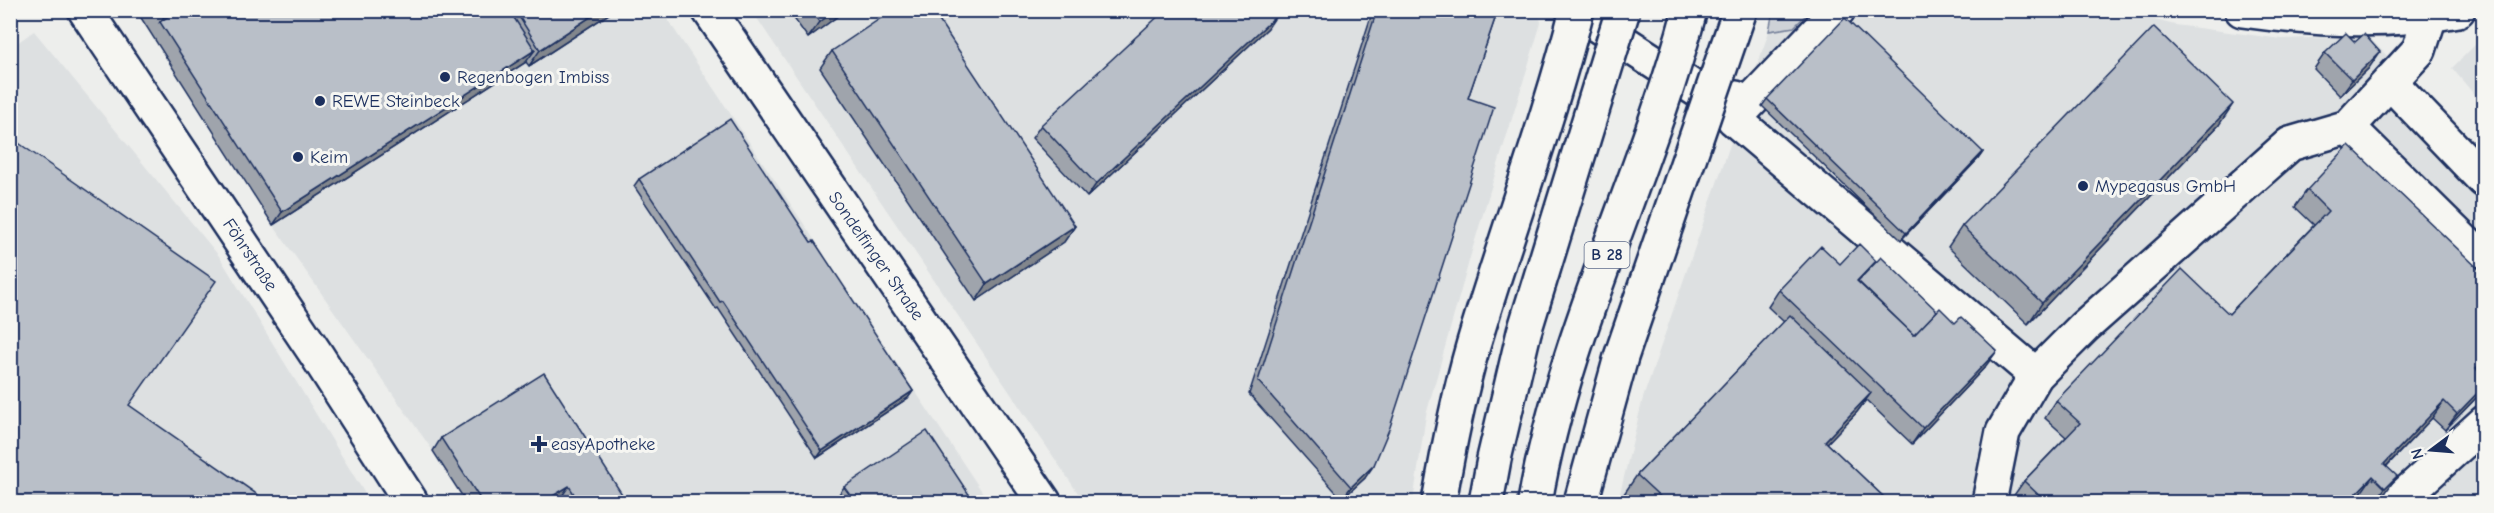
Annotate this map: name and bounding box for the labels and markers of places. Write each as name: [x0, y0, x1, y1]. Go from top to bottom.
place label: Regenbogen Imbiss: [457, 67, 609, 88]
marker: Regenbogen Imbiss: [438, 70, 452, 84]
place label: REWE Steinbeck: [332, 91, 460, 112]
marker: REWE Steinbeck: [313, 94, 327, 108]
place label: Keim: [310, 147, 348, 168]
marker: Keim: [291, 150, 305, 164]
place label: Mypegasus GmbH: [2095, 176, 2236, 197]
marker: Mypegasus GmbH: [2076, 179, 2090, 193]
place label: easyApotheke: [551, 434, 655, 455]
marker: easyApotheke: [532, 437, 546, 451]

